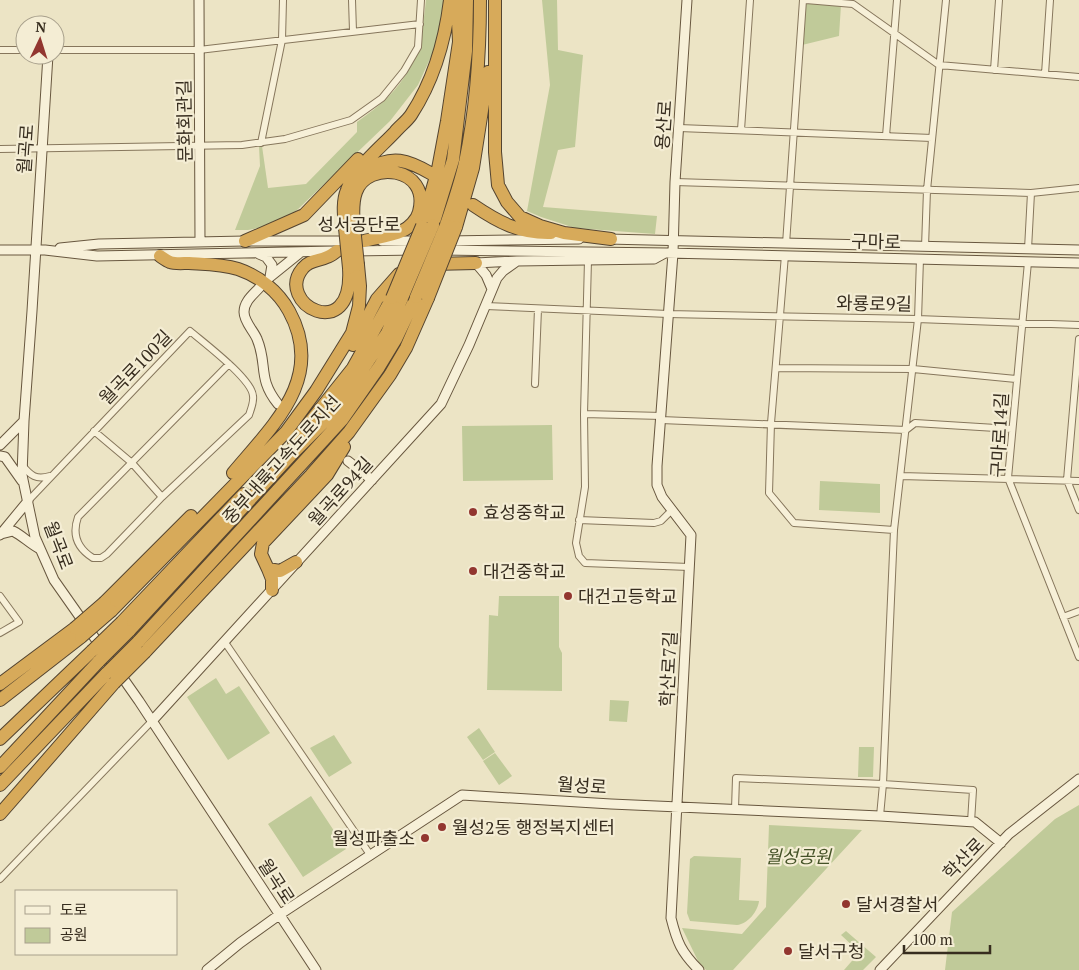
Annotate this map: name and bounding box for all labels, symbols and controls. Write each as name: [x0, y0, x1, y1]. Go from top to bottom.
north arrow: [15, 15, 65, 65]
text: N: [35, 17, 47, 36]
street label: 문화회관길: [171, 79, 197, 163]
street label: 용산로: [649, 99, 677, 151]
street label: 월곡로: [11, 123, 39, 175]
street label: 성서공단로: [318, 212, 400, 236]
street label: 구마로: [851, 229, 901, 253]
street label: 와룡로9길: [836, 290, 912, 316]
street label: 월곡로100길: [93, 324, 177, 410]
street label: 중부내륙고속도로지선: [217, 389, 345, 529]
street label: 구마로14길: [985, 392, 1013, 478]
street label: 월곡로94길: [302, 451, 378, 531]
place label: 효성중학교: [483, 500, 566, 524]
marker: 효성중학교: [467, 506, 479, 518]
street label: 월곡로: [39, 518, 79, 572]
place label: 대건중학교: [483, 559, 566, 583]
marker: 대건중학교: [467, 565, 479, 577]
place label: 대건고등학교: [578, 584, 677, 608]
marker: 대건고등학교: [562, 590, 574, 602]
street label: 학산로7길: [654, 631, 682, 707]
street label: 월성로: [556, 771, 608, 799]
place label: 월성2동 행정복지센터: [452, 815, 615, 839]
marker: 월성2동 행정복지센터: [436, 821, 448, 833]
place label: 월성파출소: [332, 826, 415, 850]
marker: 월성파출소: [419, 832, 431, 844]
street label: 학산로: [937, 832, 989, 884]
park label: 월성공원: [765, 844, 833, 868]
street label: 월곡로: [253, 854, 301, 908]
legend: [15, 890, 178, 955]
place label: 달서경찰서: [856, 892, 939, 916]
marker: 달서경찰서: [840, 898, 852, 910]
text: 도로: [60, 899, 88, 919]
scale bar: [904, 922, 990, 954]
text: 공원: [60, 924, 88, 944]
text: 100 m: [912, 929, 953, 949]
place label: 달서구청: [798, 939, 864, 963]
marker: 달서구청: [782, 945, 794, 957]

